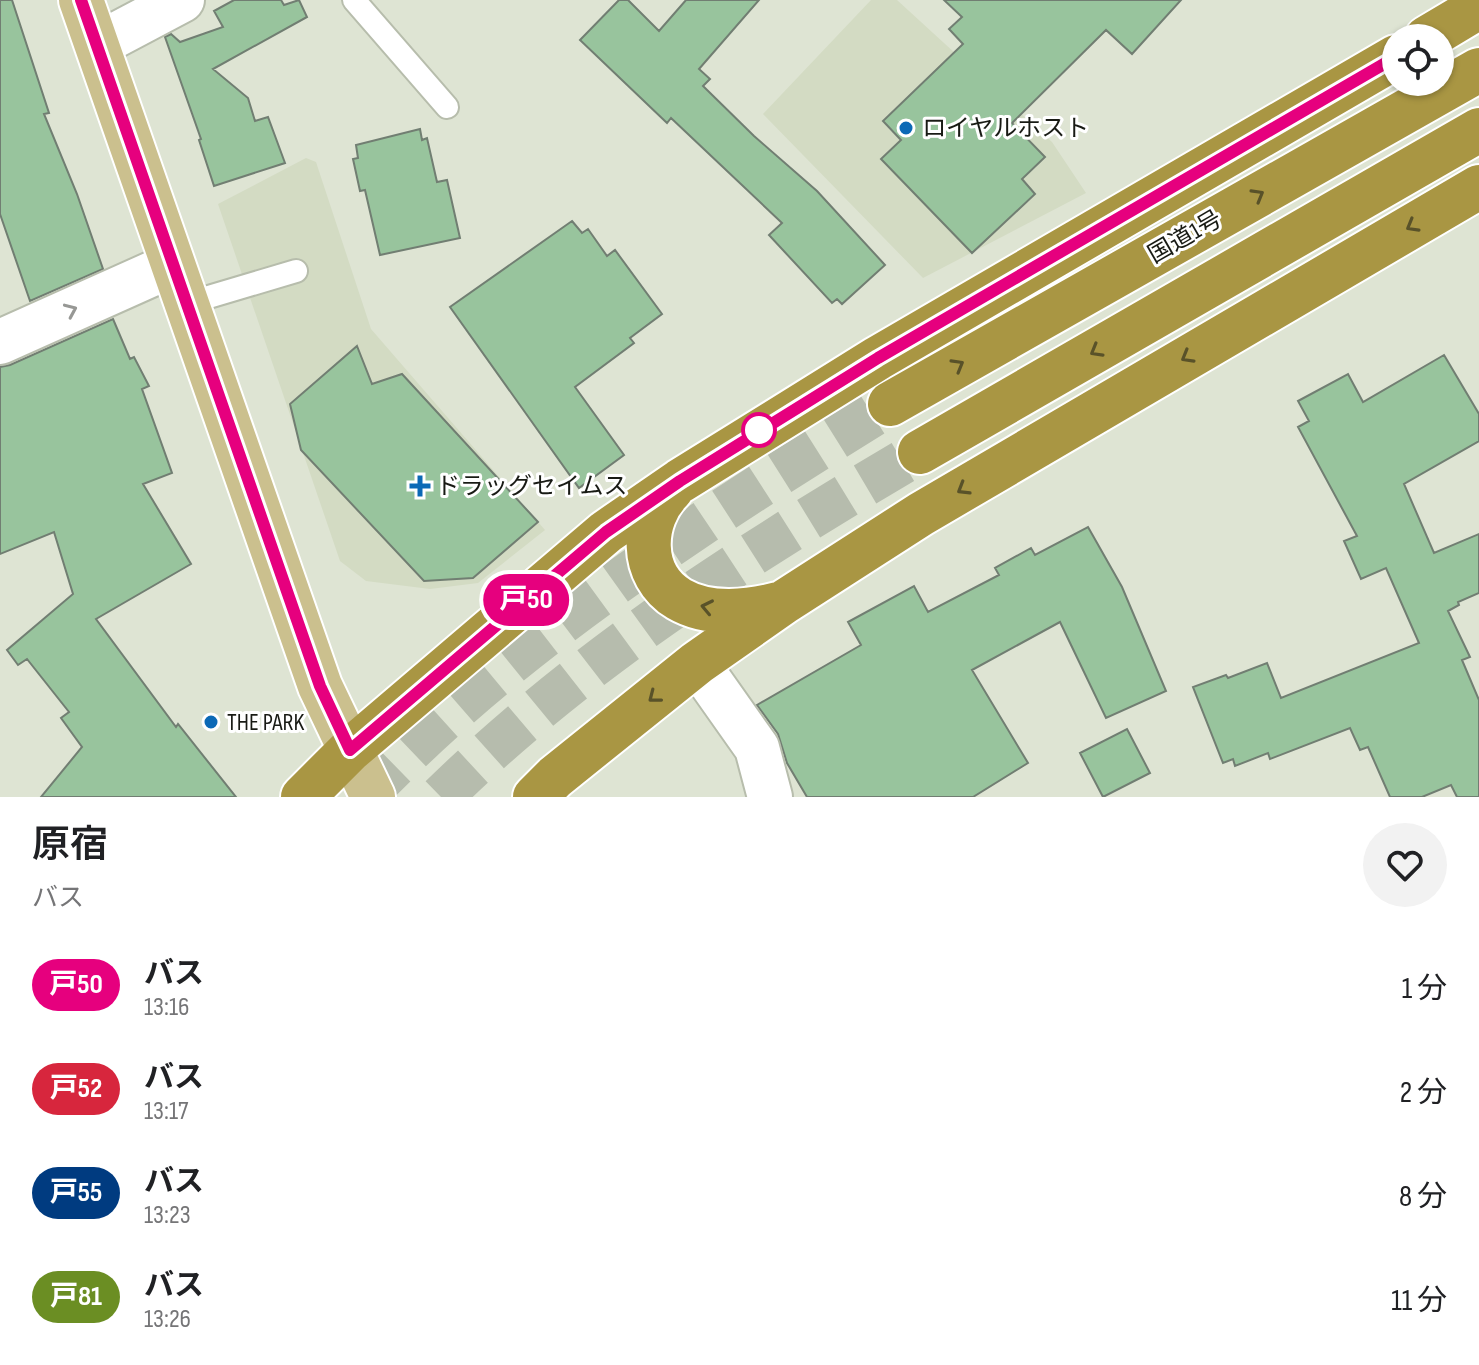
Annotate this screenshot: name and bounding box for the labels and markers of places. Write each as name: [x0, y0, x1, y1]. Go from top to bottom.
place label: ロイヤルホスト: [922, 114, 1089, 143]
marker: ロイヤルホスト: [897, 119, 915, 137]
unlabelled marker: [742, 413, 776, 447]
place label: ドラッグセイムス: [436, 472, 628, 501]
marker: ドラッグセイムス: [411, 477, 429, 495]
place label: THE PARK: [227, 708, 305, 737]
marker: THE PARK: [202, 713, 220, 731]

